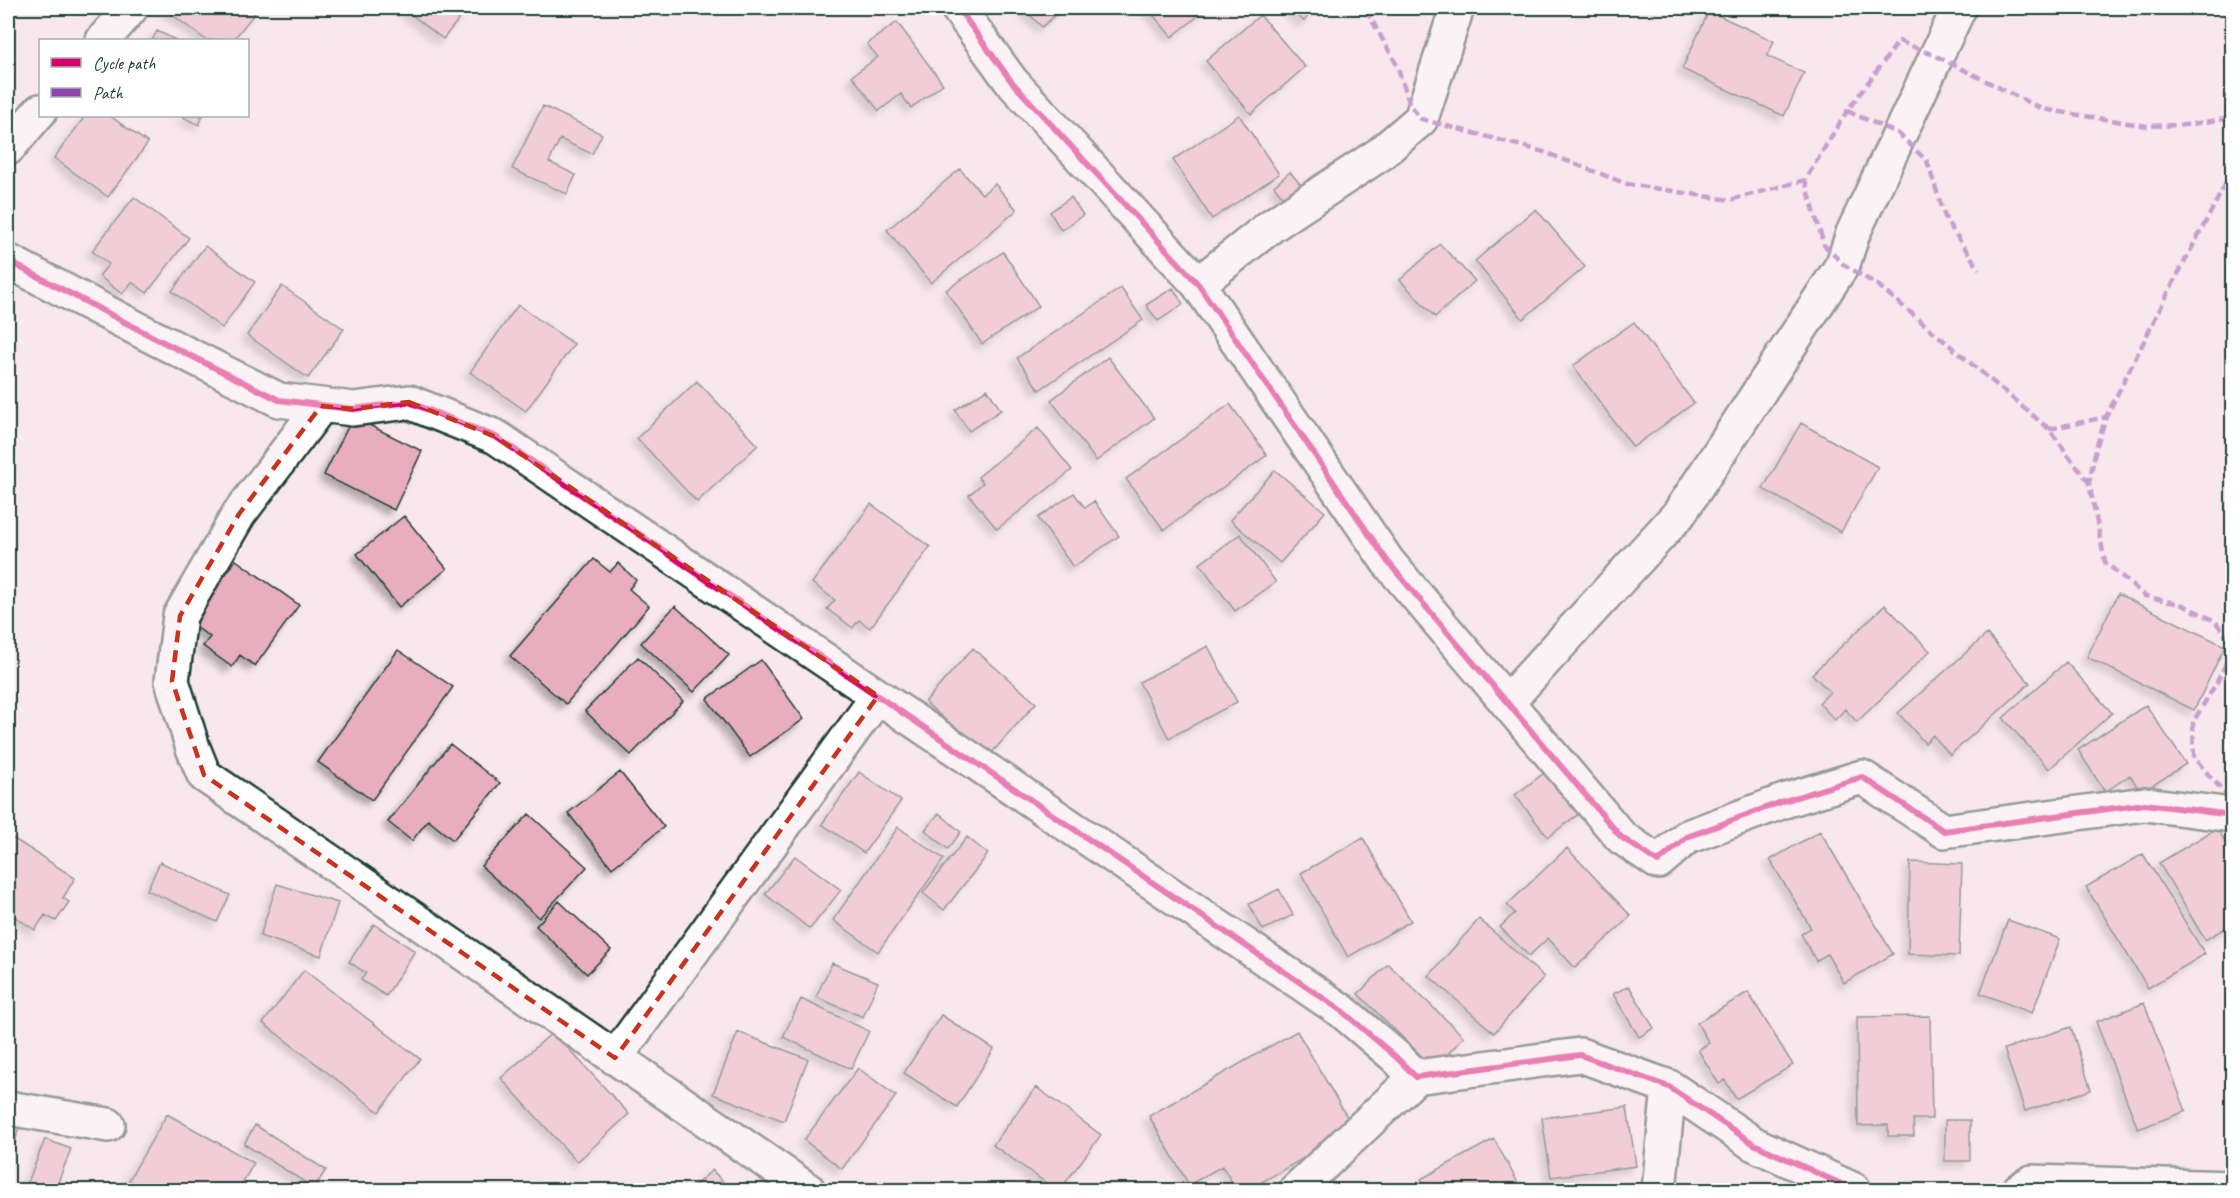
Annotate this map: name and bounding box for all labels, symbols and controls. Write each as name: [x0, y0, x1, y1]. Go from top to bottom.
legend: [39, 39, 249, 117]
text: Cycle path: [93, 52, 156, 74]
text: Path: [93, 82, 123, 104]

